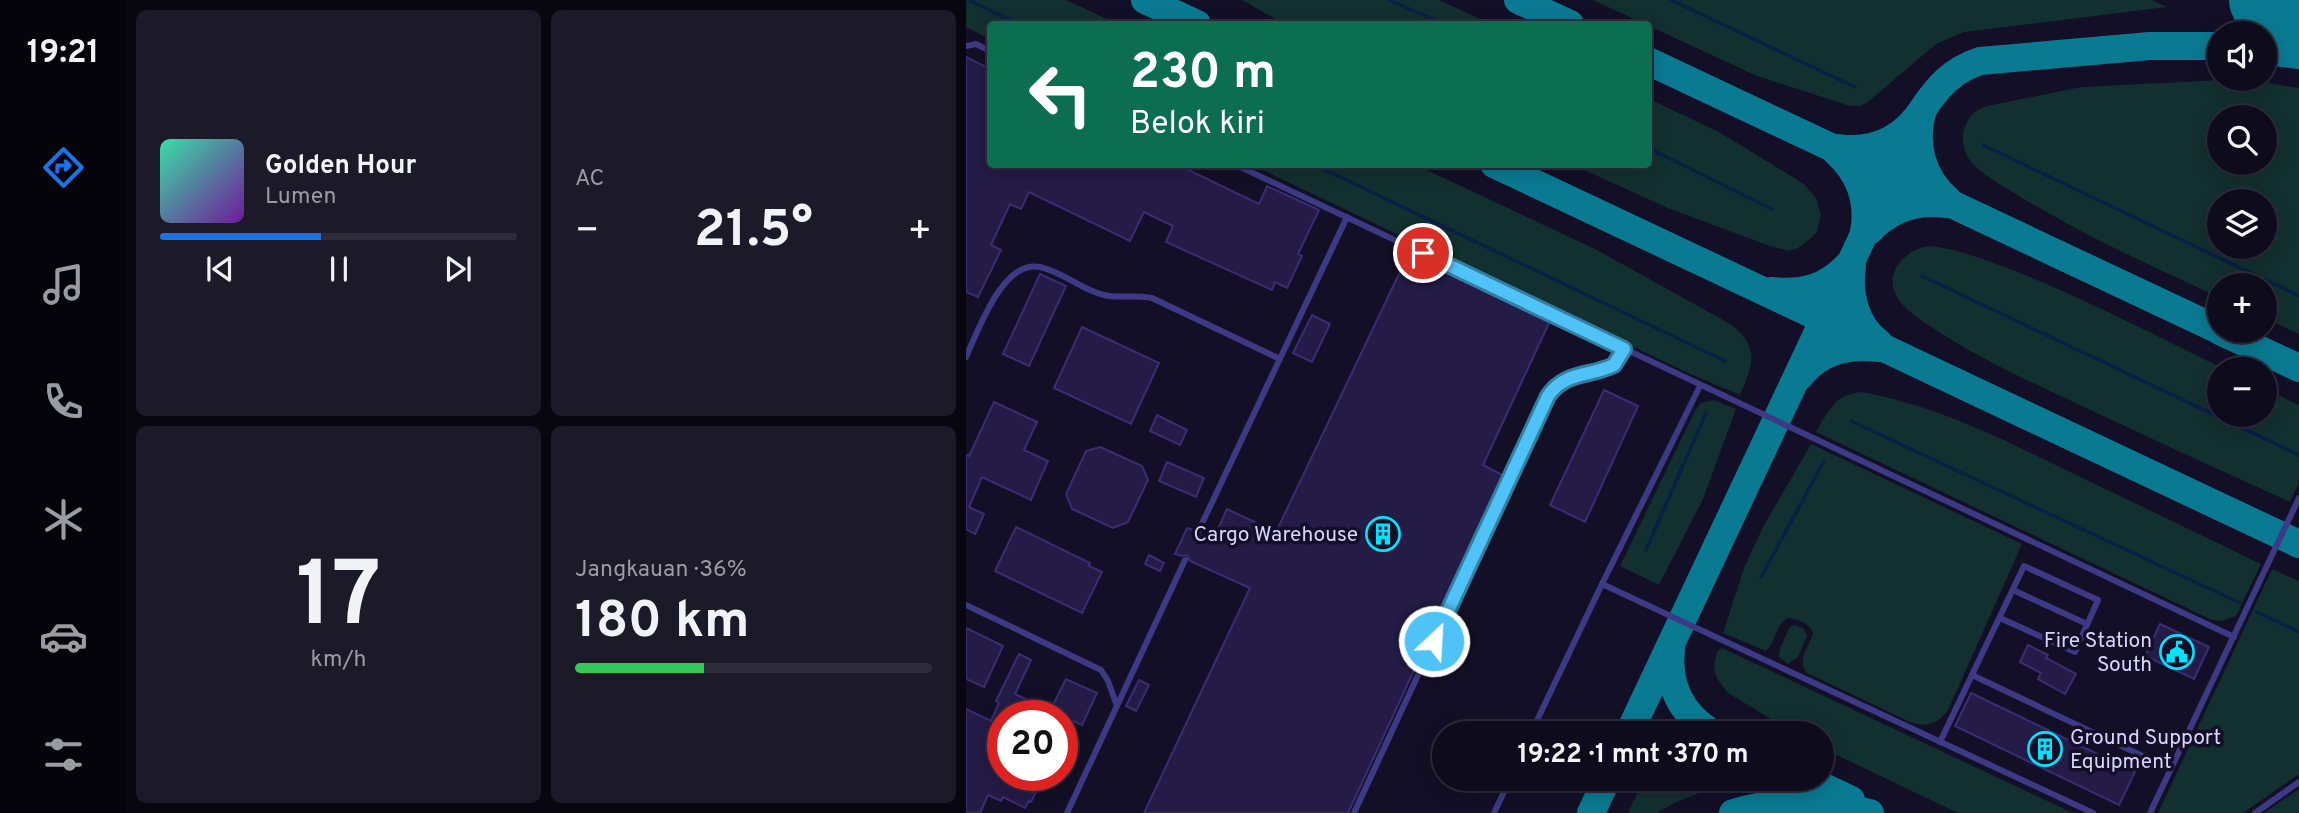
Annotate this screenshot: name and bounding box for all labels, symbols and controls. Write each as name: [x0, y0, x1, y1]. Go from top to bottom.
map controls: [2207, 21, 2277, 427]
button: sound: [2207, 21, 2277, 91]
text: 19:21: [27, 34, 99, 74]
text: 230 m: [1130, 44, 1276, 106]
icon: left: [1015, 49, 1106, 140]
text: Belok kiri: [1130, 105, 1265, 145]
button: search: [2207, 105, 2277, 175]
icon: directions: [39, 143, 88, 192]
text: Golden Hour: [265, 150, 416, 183]
text: AC: [575, 165, 604, 194]
text: Lumen: [265, 183, 336, 212]
button: layers: [2207, 189, 2277, 259]
text: 21.5°: [694, 199, 813, 265]
text: −: [575, 208, 600, 257]
text: +: [907, 208, 932, 257]
pin: [1393, 223, 1453, 283]
icon: arrive: [1404, 234, 1442, 272]
icon: previous: [201, 250, 239, 288]
icon: pause: [320, 250, 358, 288]
icon: next: [439, 250, 477, 288]
icon: music: [39, 260, 88, 309]
button: +: [2207, 273, 2277, 343]
button: −: [2207, 357, 2277, 427]
icon: phone: [39, 377, 88, 426]
icon: climate: [39, 495, 88, 544]
building icon: Cargo Warehouse: [1364, 515, 1402, 553]
place label: Cargo Warehouse: [1194, 522, 1358, 549]
text: 17: [296, 543, 381, 658]
text: Jangkauan · 36%: [575, 556, 747, 585]
text: 180 km: [575, 590, 750, 656]
position arrow: [1397, 604, 1471, 678]
icon: car: [39, 612, 88, 661]
place label: Fire Station South: [2044, 628, 2152, 679]
public building icon: Fire Station South: [2158, 633, 2196, 671]
text: km/h: [311, 646, 366, 675]
speed limit sign: 20: [987, 700, 1078, 791]
place label: Ground Support Equipment: [2070, 725, 2221, 776]
icon: filters: [39, 730, 88, 779]
building icon: Ground Support Equipment: [2026, 730, 2064, 768]
text: 19:22 · 1 mnt · 370 m: [1517, 739, 1749, 772]

